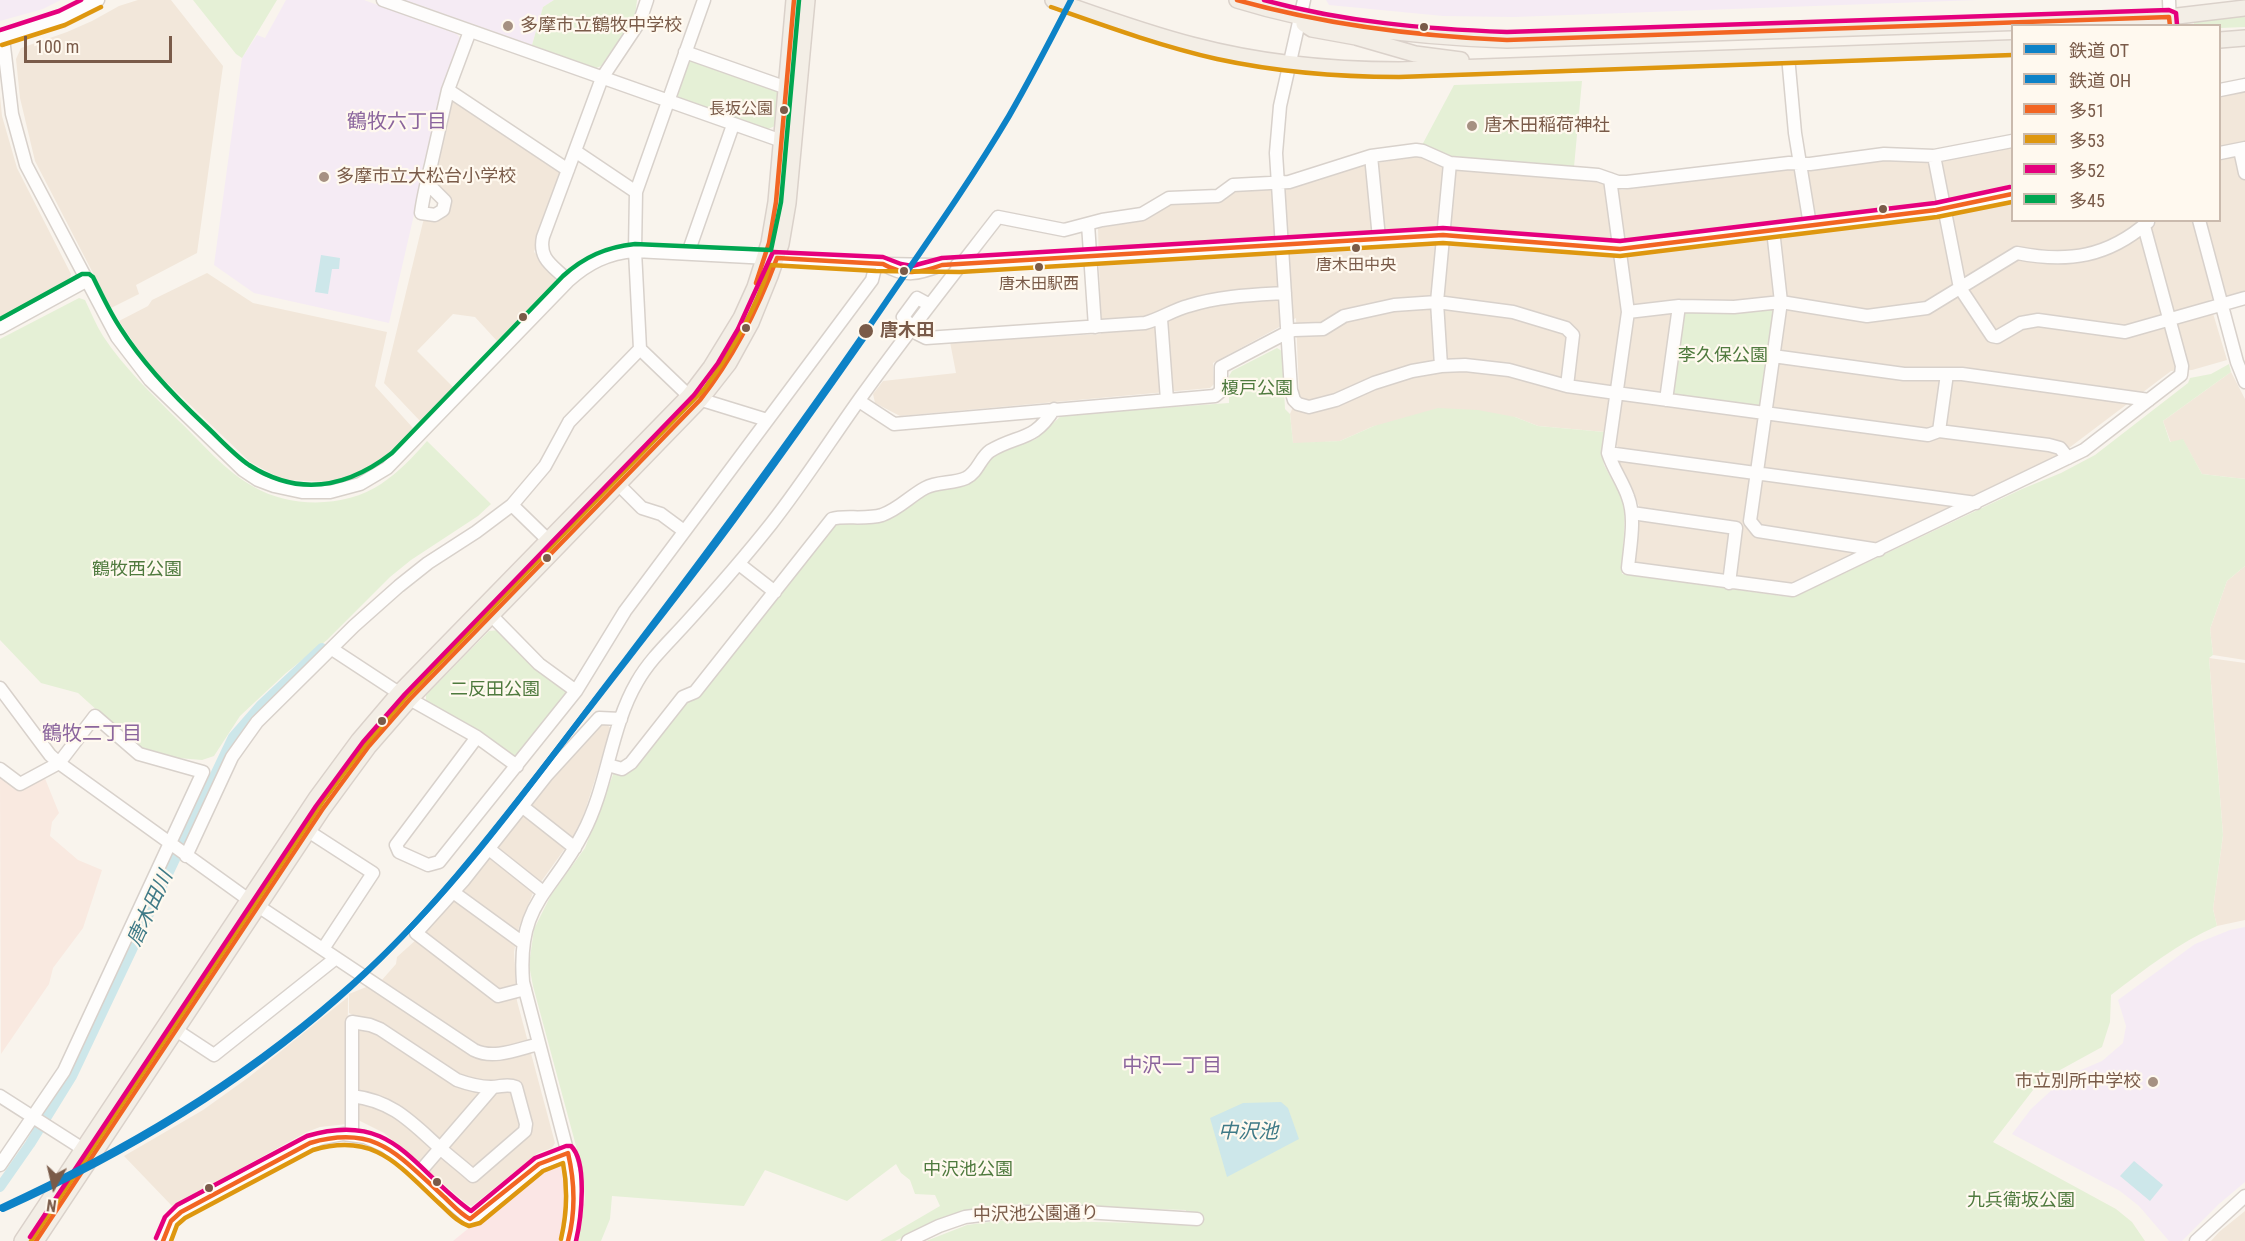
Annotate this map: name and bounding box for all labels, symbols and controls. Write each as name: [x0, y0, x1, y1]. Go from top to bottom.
place label: 多摩市立鶴牧中学校: [520, 15, 682, 37]
marker: 多摩市立鶴牧中学校: [501, 19, 515, 33]
unlabelled marker: [1418, 21, 1430, 33]
scale bar: [27, 24, 176, 62]
legend: [2011, 24, 2221, 222]
text: 100 m: [35, 36, 79, 57]
text: 鉄道 OT: [2069, 40, 2129, 61]
text: 鉄道 OH: [2069, 70, 2131, 91]
place label: 長坂公園: [709, 100, 773, 120]
text: 多51: [2069, 100, 2105, 121]
marker: 長坂公園: [778, 104, 790, 116]
district label: 鶴牧六丁目: [347, 111, 447, 135]
place label: 唐木田稲荷神社: [1484, 115, 1610, 137]
marker: 唐木田稲荷神社: [1465, 119, 1479, 133]
text: 多53: [2069, 130, 2105, 151]
text: 多52: [2069, 160, 2105, 181]
place label: 多摩市立大松台小学校: [336, 166, 516, 188]
marker: 多摩市立大松台小学校: [317, 170, 331, 184]
text: 多45: [2069, 190, 2105, 211]
unlabelled marker: [1877, 203, 1889, 215]
marker: 唐木田中央: [1350, 242, 1362, 254]
place label: 唐木田中央: [1316, 256, 1396, 276]
marker: 唐木田駅西: [1033, 261, 1045, 273]
unlabelled marker: [898, 265, 910, 277]
place label: 唐木田駅西: [999, 275, 1079, 295]
unlabelled marker: [517, 311, 529, 323]
place label: 唐木田: [880, 320, 934, 342]
unlabelled marker: [740, 322, 752, 334]
marker: 唐木田: [857, 322, 875, 340]
park label: 李久保公園: [1678, 345, 1768, 367]
park label: 榎戸公園: [1221, 378, 1293, 400]
unlabelled marker: [541, 552, 553, 564]
park label: 鶴牧西公園: [92, 559, 182, 581]
park label: 二反田公園: [450, 679, 540, 701]
unlabelled marker: [376, 715, 388, 727]
district label: 鶴牧二丁目: [42, 723, 142, 747]
water label: 唐木田川: [123, 868, 179, 950]
district label: 中沢一丁目: [1122, 1055, 1222, 1079]
place label: 市立別所中学校: [2015, 1071, 2141, 1093]
marker: 市立別所中学校: [2146, 1075, 2160, 1089]
water label: 中沢池: [1218, 1121, 1278, 1145]
north arrow: [24, 1157, 84, 1217]
park label: 中沢池公園: [923, 1159, 1013, 1181]
unlabelled marker: [431, 1176, 443, 1188]
unlabelled marker: [203, 1182, 215, 1194]
park label: 九兵衛坂公園: [1967, 1190, 2075, 1212]
text: N: [45, 1195, 58, 1215]
street label: 中沢池公園通り: [973, 1203, 1099, 1227]

